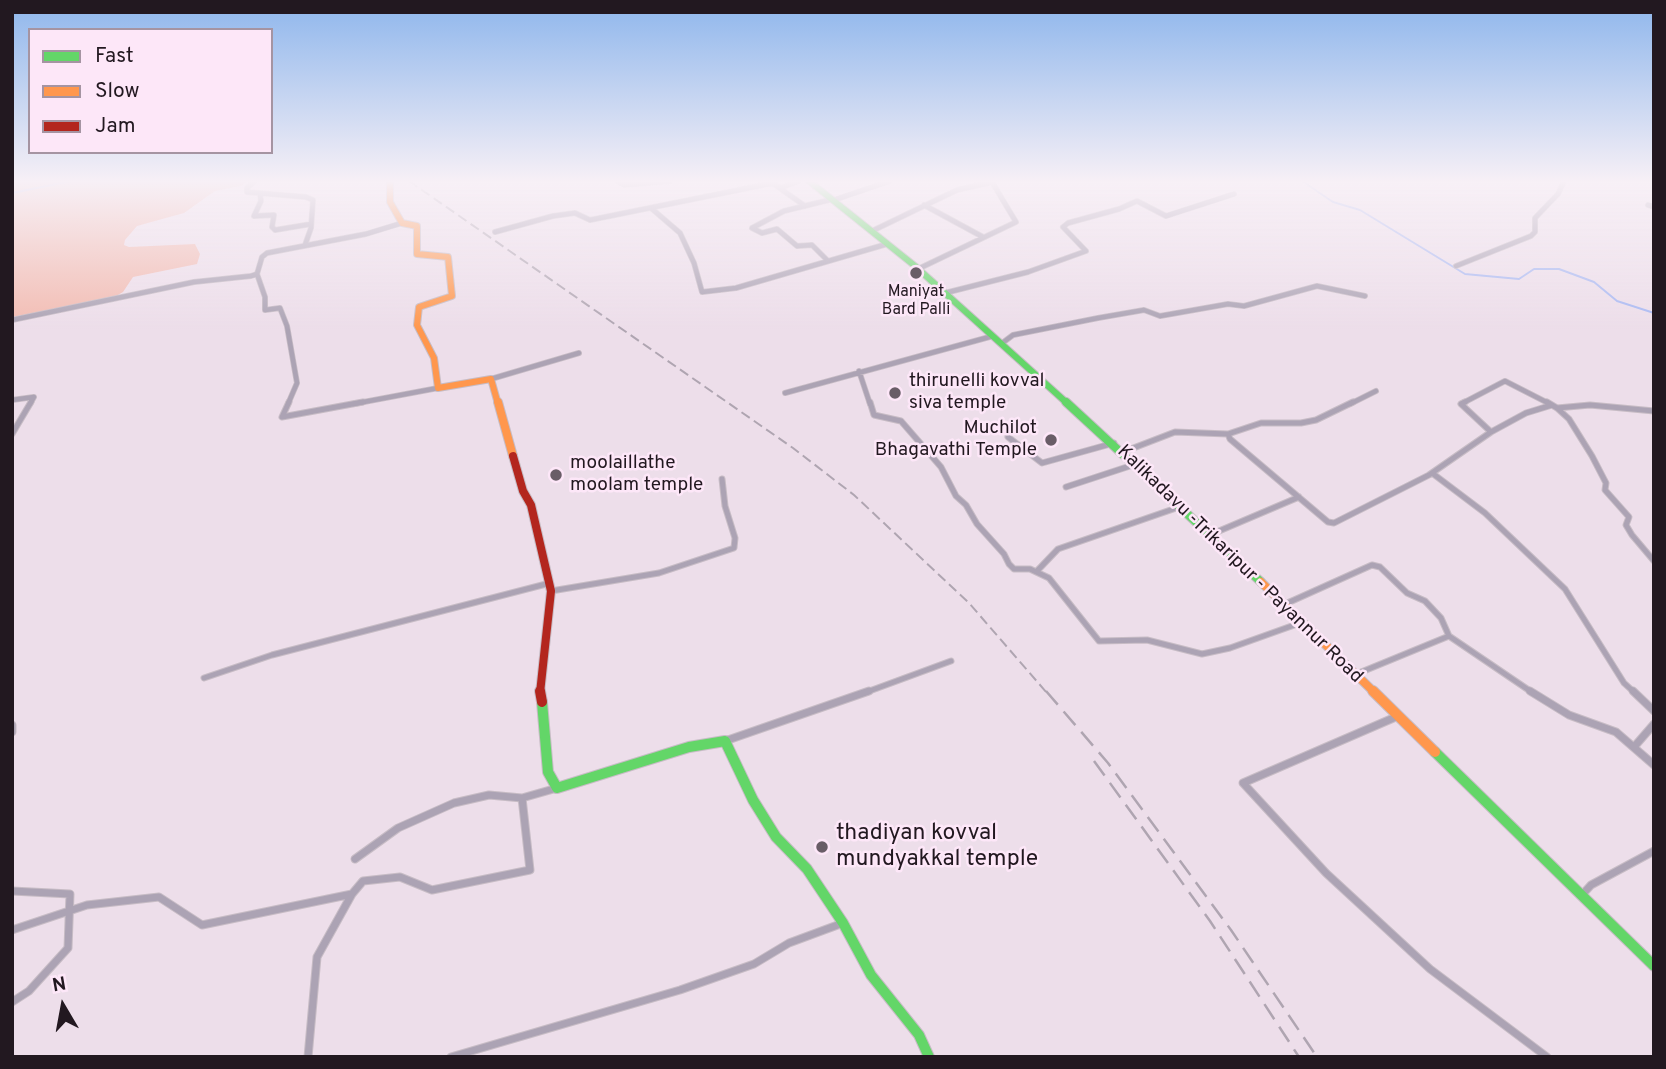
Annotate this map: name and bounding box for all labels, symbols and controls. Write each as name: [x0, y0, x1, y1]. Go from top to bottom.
legend: [28, 28, 273, 154]
text: Fast: [95, 43, 134, 70]
text: Slow: [95, 78, 140, 105]
text: Jam: [95, 113, 136, 140]
marker: Maniyat Bard Palli: [908, 265, 924, 281]
place label: Maniyat Bard Palli: [882, 283, 950, 321]
place label: thirunelli kovval siva temple: [909, 371, 1044, 415]
marker: thirunelli kovval siva temple: [887, 385, 903, 401]
place label: Muchilot Bhagavathi Temple: [875, 418, 1037, 462]
marker: Muchilot Bhagavathi Temple: [1043, 432, 1059, 448]
street label: Kalikadavu -Trikaripur - Payannur Road: [1111, 441, 1367, 689]
place label: moolaillathe moolam temple: [570, 453, 703, 497]
marker: moolaillathe moolam temple: [548, 467, 564, 483]
place label: thadiyan kovval mundyakkal temple: [836, 820, 1038, 874]
marker: thadiyan kovval mundyakkal temple: [814, 839, 830, 855]
north arrow: [28, 971, 98, 1041]
text: N: [51, 972, 68, 998]

